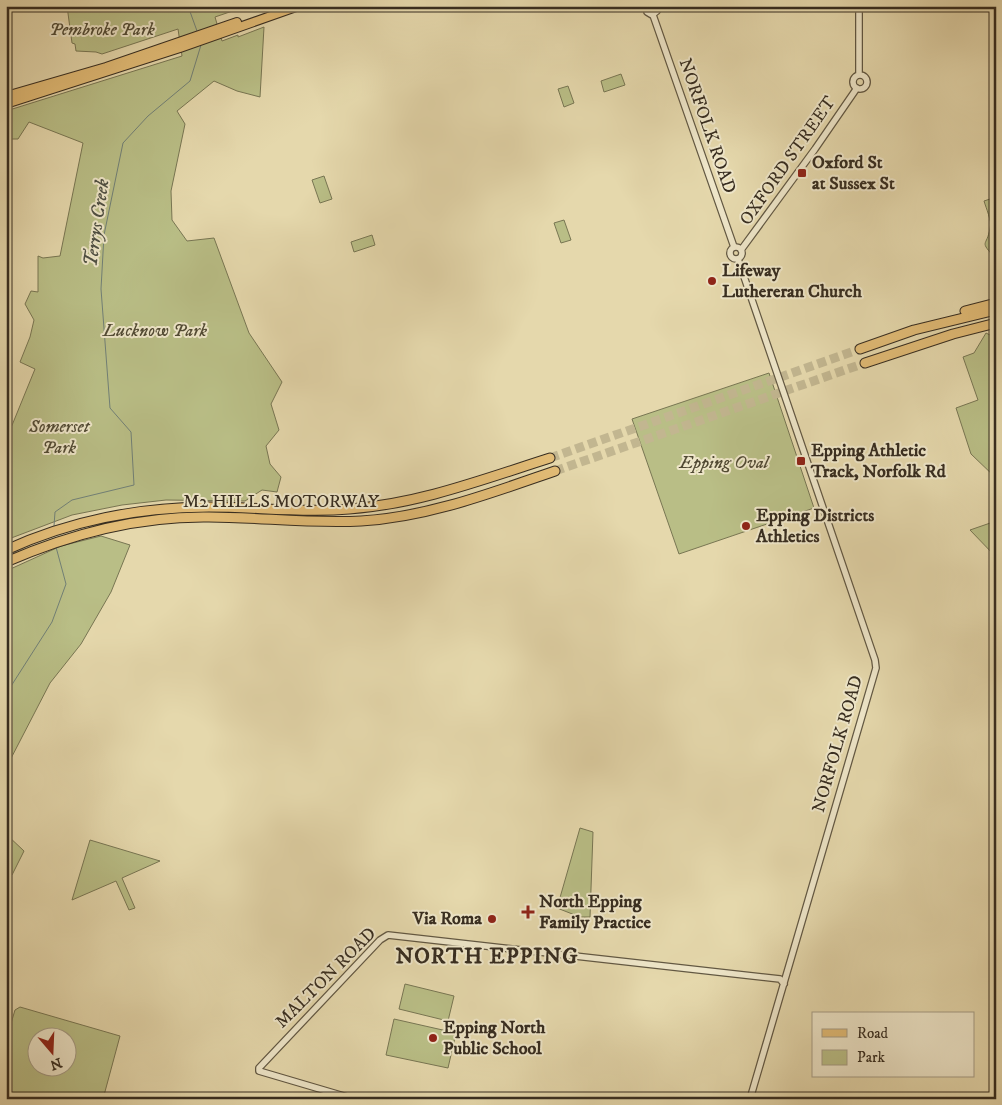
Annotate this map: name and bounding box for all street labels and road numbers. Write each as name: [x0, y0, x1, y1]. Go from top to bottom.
street label: NORFOLK ROAD: [674, 56, 740, 196]
street label: OXFORD STREET: [735, 92, 841, 230]
street label: M2 HILLS MOTORWAY: [183, 491, 380, 513]
street label: NORFOLK ROAD: [808, 673, 868, 815]
street label: MALTON ROAD: [271, 923, 381, 1033]

